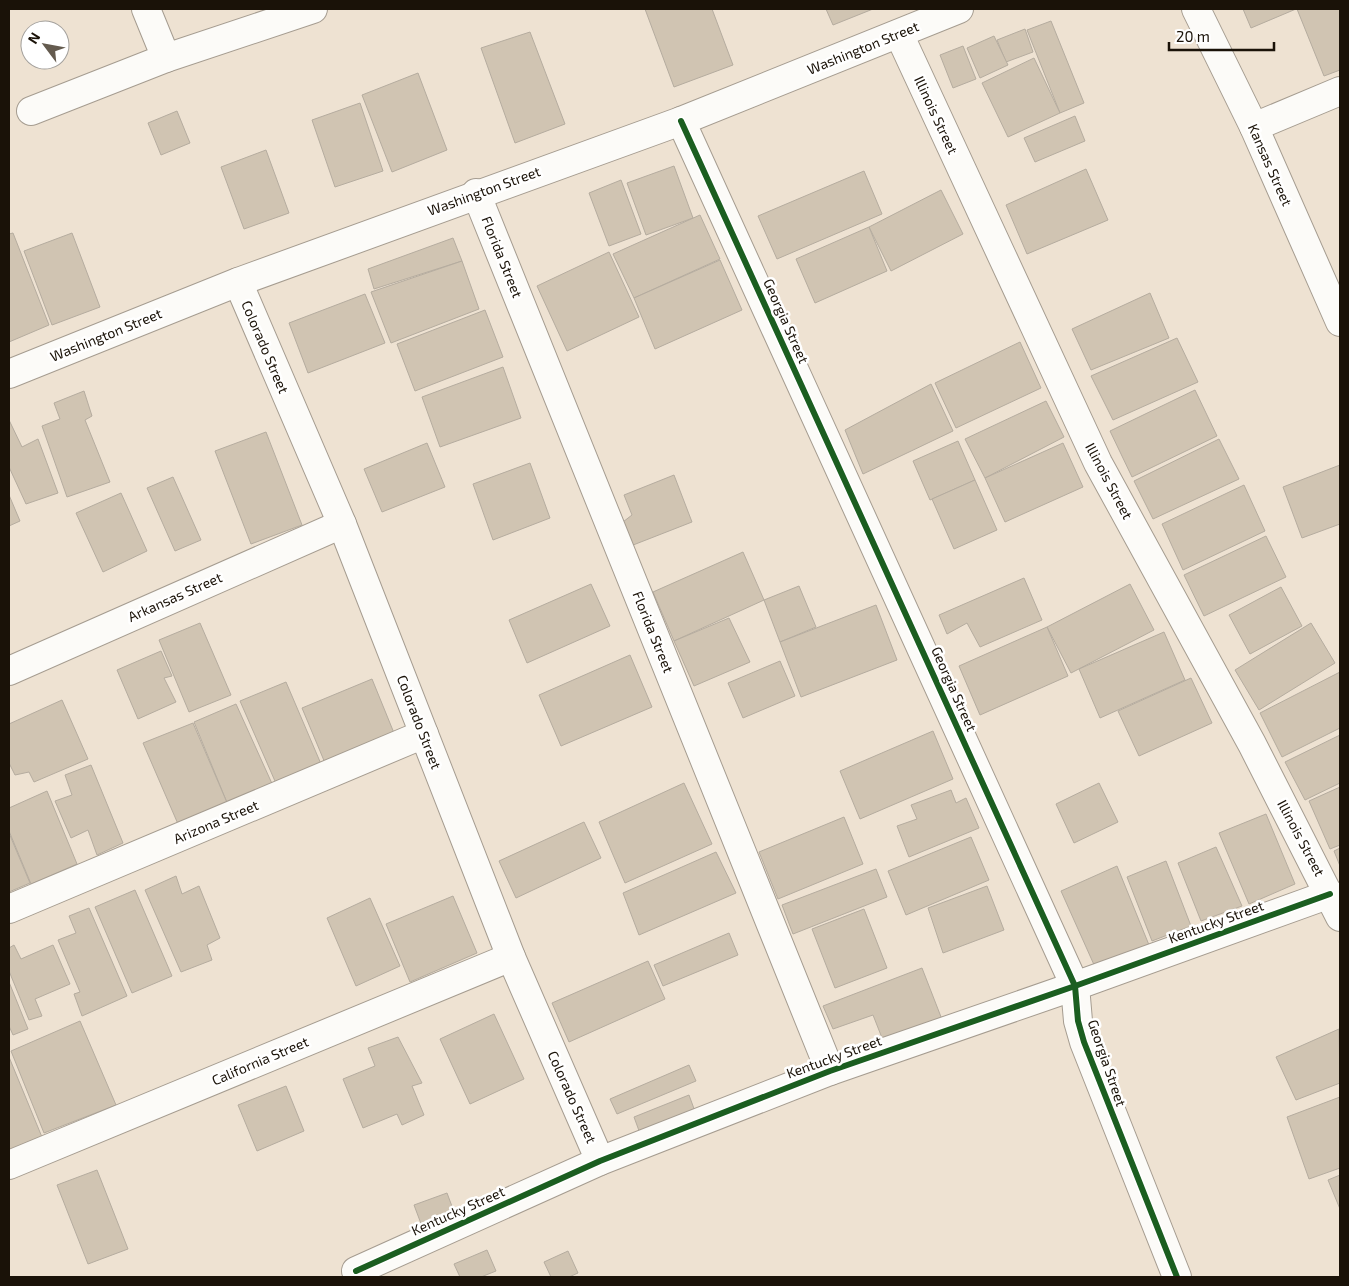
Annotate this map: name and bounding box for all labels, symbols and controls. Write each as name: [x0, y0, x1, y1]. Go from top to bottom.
street label: Washington Street: [805, 17, 921, 78]
north arrow: [20, 20, 70, 70]
scale bar: [1169, 20, 1274, 52]
text: 20 m: [1176, 27, 1210, 45]
text: N: [24, 29, 43, 47]
street label: Illinois Street: [911, 73, 962, 157]
street label: Kansas Street: [1245, 121, 1296, 208]
street label: Washington Street: [425, 162, 543, 219]
street label: Florida Street: [478, 214, 527, 300]
street label: Georgia Street: [760, 276, 813, 366]
street label: Colorado Street: [238, 298, 293, 396]
street label: Washington Street: [48, 304, 164, 365]
street label: Illinois Street: [1082, 440, 1137, 522]
street label: Arkansas Street: [125, 568, 224, 625]
street label: Florida Street: [629, 589, 678, 675]
street label: Georgia Street: [928, 644, 981, 734]
street label: Colorado Street: [394, 672, 445, 771]
street label: Arizona Street: [171, 796, 261, 847]
street label: Illinois Street: [1274, 797, 1329, 879]
street label: Kentucky Street: [1166, 896, 1266, 947]
street label: Georgia Street: [1085, 1017, 1130, 1109]
street label: Kentucky Street: [784, 1031, 884, 1082]
street label: California Street: [209, 1033, 311, 1089]
street label: Colorado Street: [544, 1048, 600, 1146]
street label: Kentucky Street: [409, 1182, 507, 1239]

